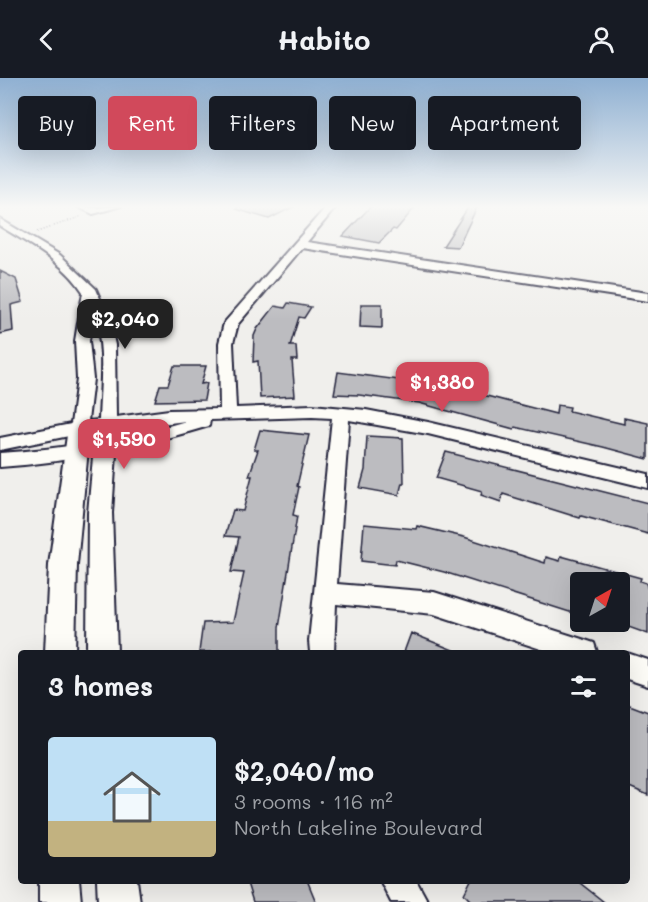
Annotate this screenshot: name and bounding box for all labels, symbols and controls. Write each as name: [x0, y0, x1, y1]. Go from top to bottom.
text: Habito: [278, 22, 371, 57]
icon: back: [30, 23, 63, 56]
icon: person: [585, 23, 618, 56]
chip: Buy: [18, 96, 96, 150]
chip: Rent: [108, 96, 197, 150]
chip: Filters: [209, 96, 317, 150]
chip: New: [329, 96, 416, 150]
chip: Apartment: [428, 96, 581, 150]
pin: $2,040: [76, 299, 174, 350]
text: $2,040: [91, 305, 159, 331]
pin: $1,380: [393, 362, 491, 413]
text: $1,380: [410, 368, 474, 394]
pin: $1,590: [75, 419, 173, 470]
text: $1,590: [92, 425, 156, 451]
north arrow: [570, 572, 630, 632]
map controls: [570, 572, 630, 632]
text: 3 homes: [48, 669, 153, 703]
icon: filters: [567, 670, 600, 703]
text: $2,040/mo: [234, 754, 374, 788]
icon: home: [96, 761, 168, 833]
text: 3 rooms · 116 m²: [234, 788, 393, 814]
text: North Lakeline Boulevard: [234, 814, 483, 840]

